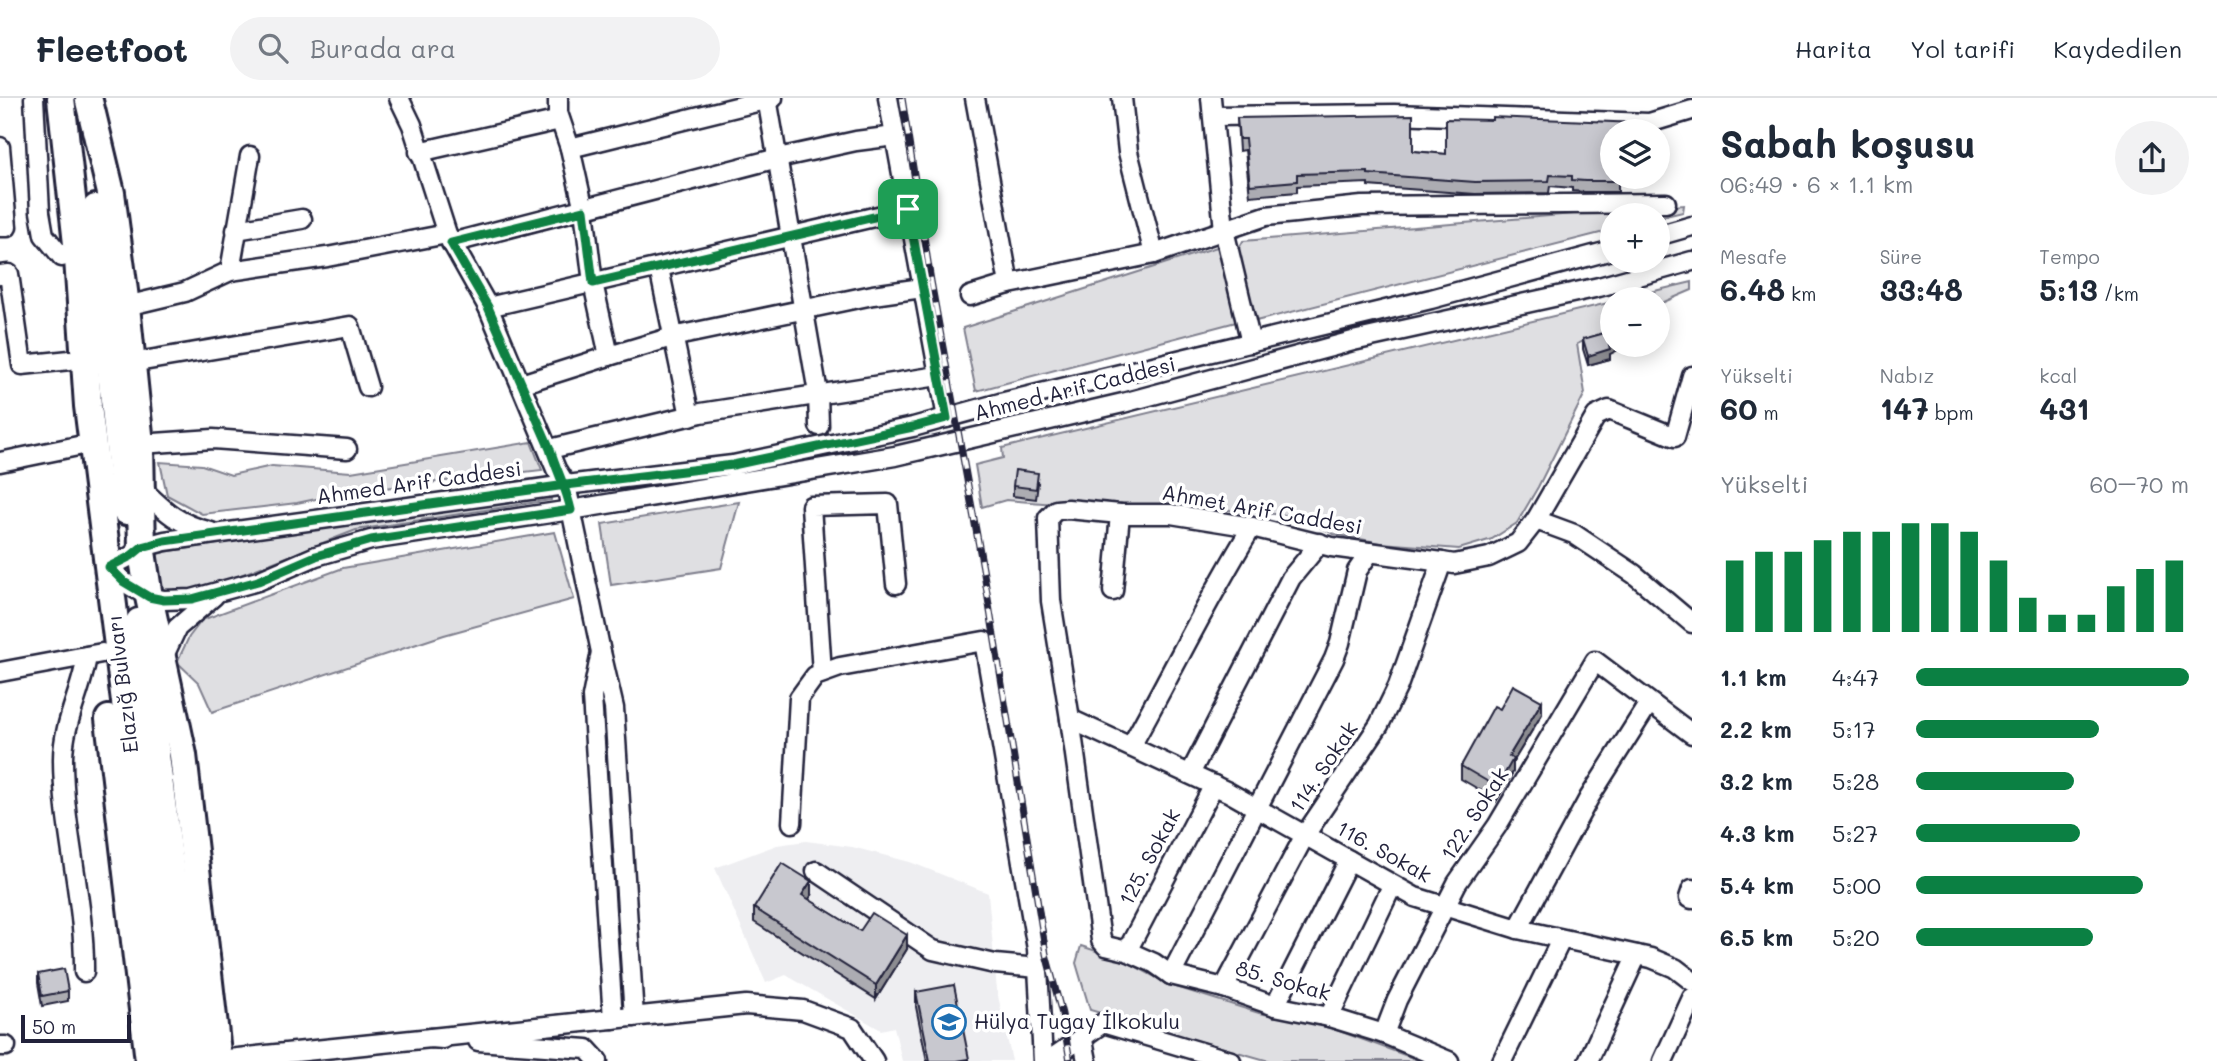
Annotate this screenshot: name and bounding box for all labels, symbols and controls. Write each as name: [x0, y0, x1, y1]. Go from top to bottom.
search box: [230, 17, 720, 80]
text: Fleetfoot: [35, 27, 188, 70]
icon: search: [254, 29, 292, 67]
text: Burada ara: [310, 31, 456, 65]
text: Harita: [1795, 33, 1872, 64]
text: Yol tarifi: [1910, 33, 2015, 64]
text: Kaydedilen: [2053, 33, 2182, 64]
text: Sabah koşusu: [1720, 118, 1976, 168]
map controls: [1600, 119, 1670, 357]
button: layers: [1600, 119, 1670, 189]
button: share: [2115, 121, 2189, 195]
text: 06:49 · 6 × 1.1 km: [1720, 169, 1913, 199]
pin: [878, 179, 938, 239]
icon: arrive: [889, 190, 927, 228]
button: +: [1600, 203, 1670, 273]
text: Mesafe: [1720, 244, 1787, 269]
text: Süre: [1880, 244, 1922, 269]
text: Tempo: [2039, 244, 2100, 269]
text: 6.48: [1720, 269, 1785, 309]
text: 33:48: [1880, 269, 1963, 309]
text: 5:13: [2039, 269, 2098, 309]
text: km: [1785, 281, 1816, 306]
text: /km: [2098, 281, 2139, 306]
button: −: [1600, 287, 1670, 357]
street label: Ahmed Arif Caddesi: [971, 349, 1178, 426]
text: Yükselti: [1720, 363, 1793, 388]
text: Nabız: [1880, 363, 1934, 388]
text: kcal: [2039, 363, 2077, 388]
text: 60: [1720, 388, 1757, 428]
text: 147: [1880, 388, 1929, 428]
text: 431: [2039, 388, 2090, 428]
text: m: [1757, 400, 1779, 425]
text: bpm: [1929, 400, 1974, 425]
street label: Ahmed Arif Caddesi: [314, 454, 523, 509]
text: Yükselti: [1720, 469, 1808, 499]
text: 60–70 m: [2089, 469, 2189, 499]
street label: Ahmet Arif Caddesi: [1160, 478, 1364, 539]
street label: Elazığ Bulvarı: [100, 614, 143, 755]
text: 1.1 km: [1720, 662, 1786, 692]
text: 4:47: [1832, 662, 1879, 692]
text: 2.2 km: [1720, 714, 1792, 744]
text: 5:17: [1832, 714, 1876, 744]
street label: 114. Sokak: [1283, 716, 1363, 817]
street label: 122. Sokak: [1434, 762, 1514, 865]
text: 3.2 km: [1720, 766, 1793, 796]
text: 5:28: [1832, 766, 1879, 796]
street label: 125. Sokak: [1112, 803, 1185, 909]
street label: 116. Sokak: [1333, 814, 1437, 888]
text: 4.3 km: [1720, 818, 1794, 848]
text: 5:27: [1832, 818, 1878, 848]
text: 5.4 km: [1720, 870, 1794, 900]
text: 5:00: [1832, 870, 1881, 900]
text: 6.5 km: [1720, 922, 1793, 952]
text: 5:20: [1832, 922, 1880, 952]
street label: 85. Sokak: [1233, 953, 1334, 1006]
school or university icon: Hülya Tugay İlkokulu: [930, 1003, 968, 1041]
place label: Hülya Tugay İlkokulu: [974, 1007, 1180, 1034]
scale bar: [21, 1012, 131, 1044]
text: 50 m: [32, 1014, 76, 1039]

